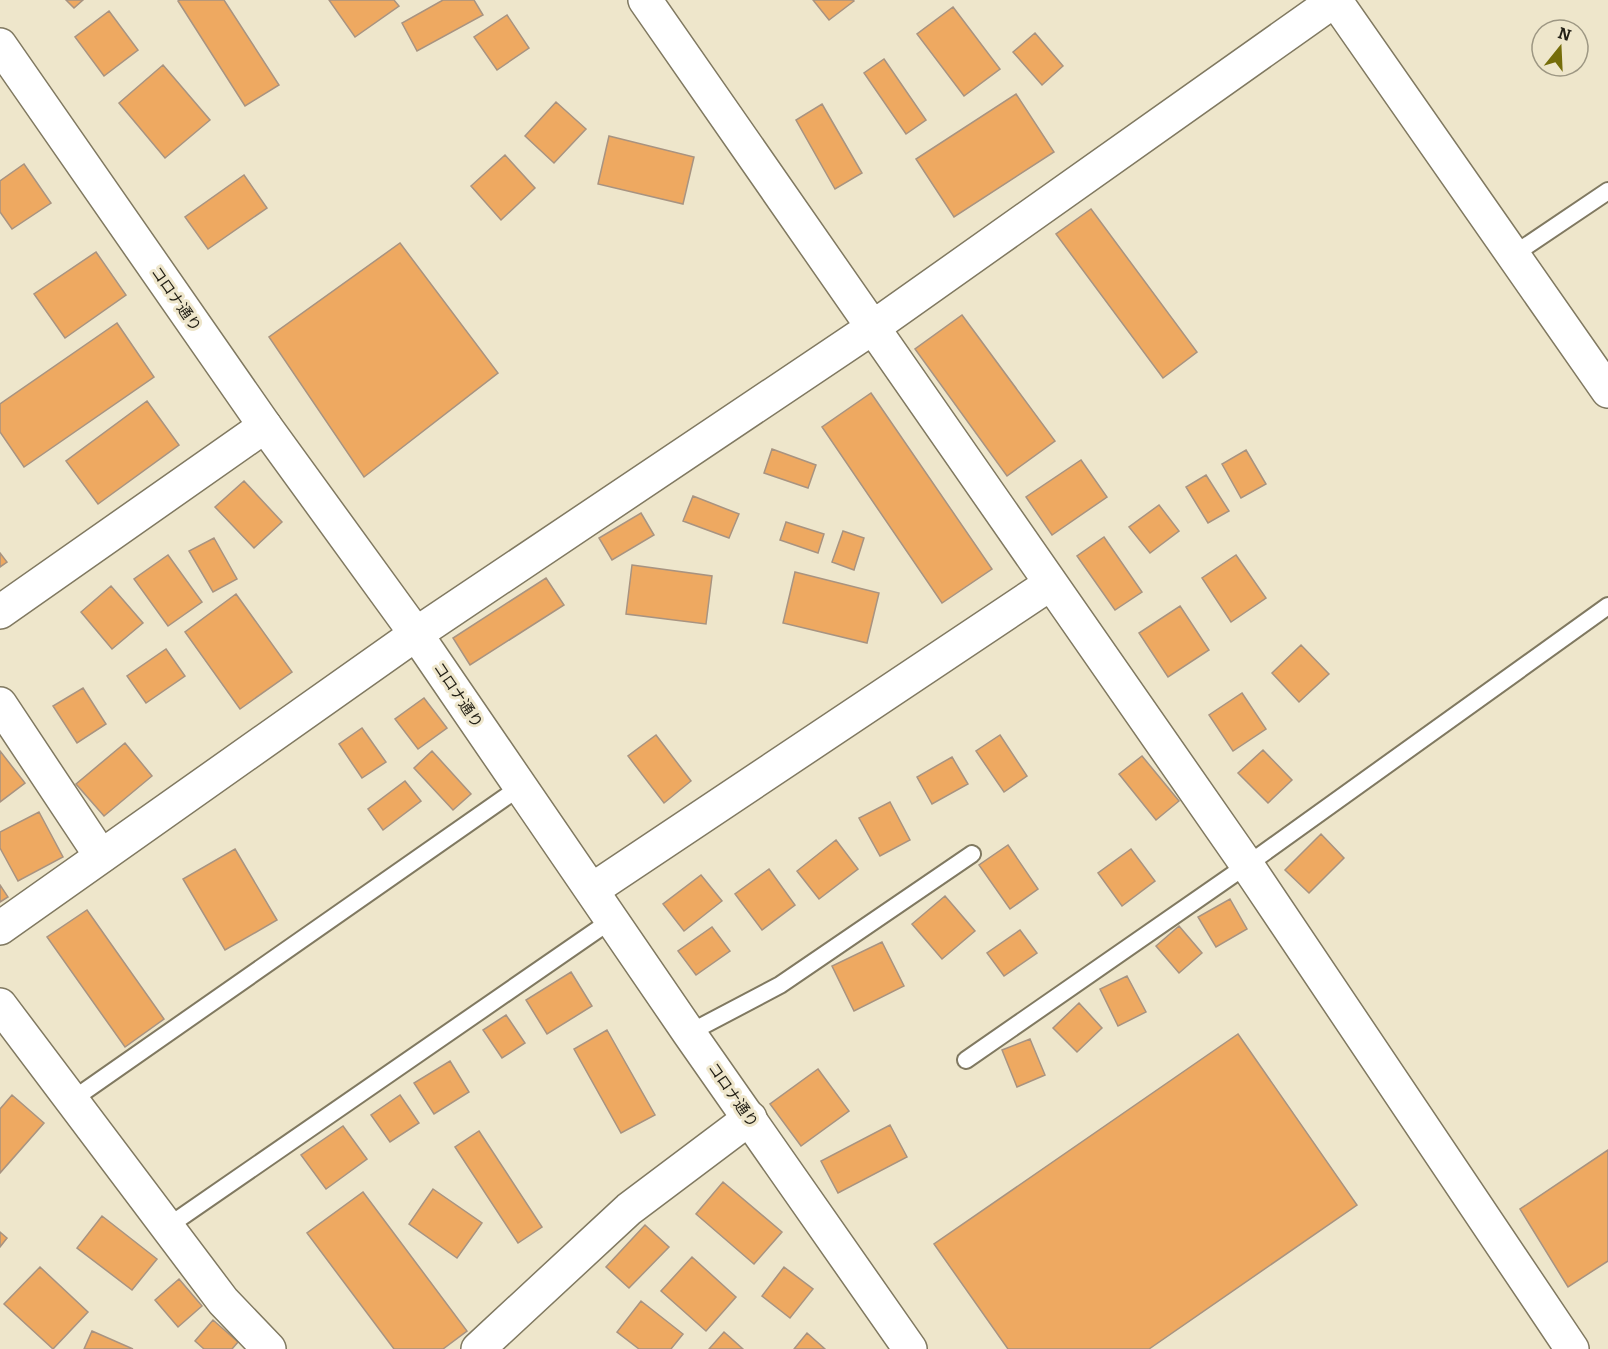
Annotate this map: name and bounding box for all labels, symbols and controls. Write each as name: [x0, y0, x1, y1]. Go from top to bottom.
north arrow: [1530, 18, 1590, 78]
text: N: [1556, 23, 1573, 45]
street label: コロナ通り: [147, 263, 205, 335]
street label: コロナ通り: [430, 659, 486, 731]
street label: コロナ通り: [704, 1059, 762, 1131]

